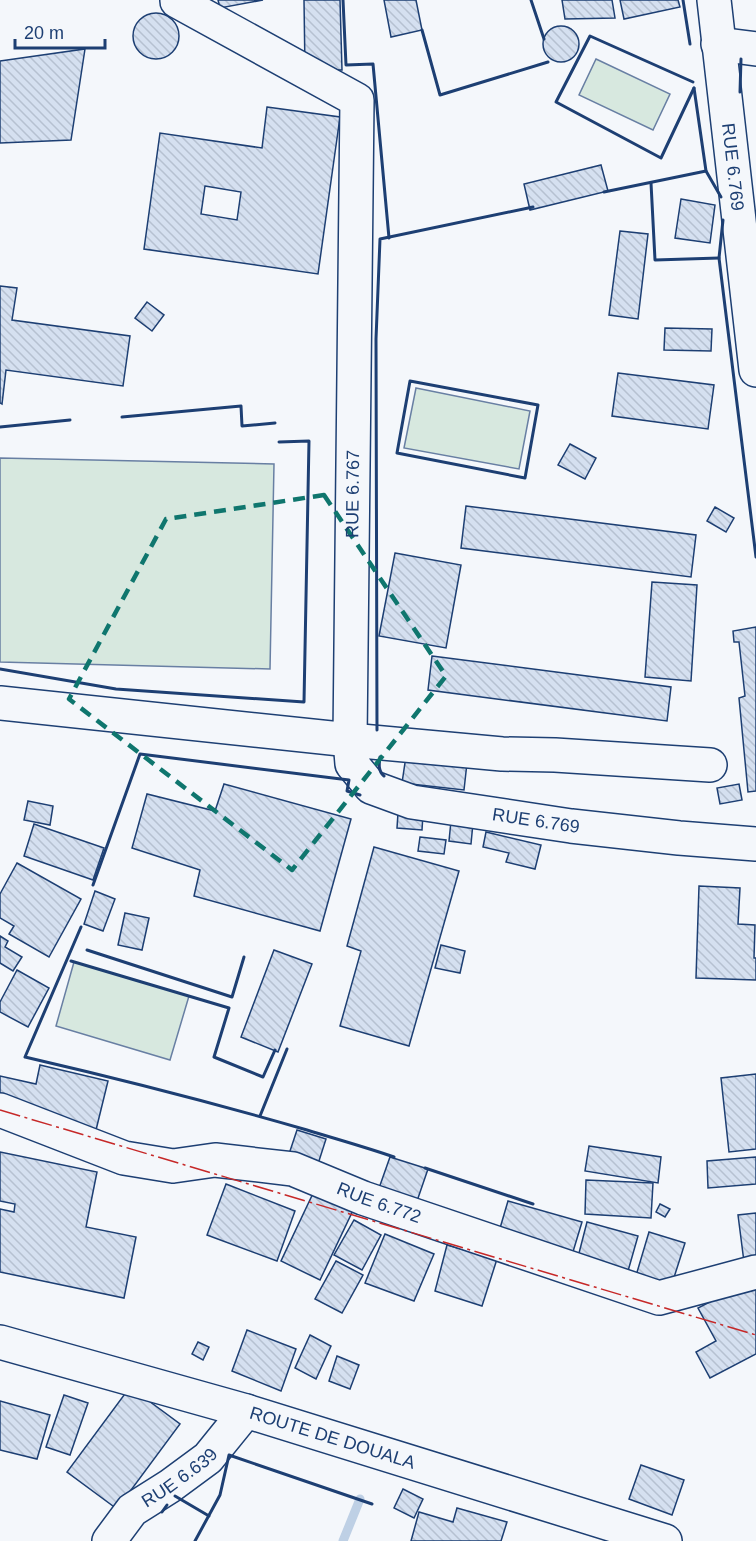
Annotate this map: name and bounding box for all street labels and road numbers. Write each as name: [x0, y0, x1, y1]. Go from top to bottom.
street label: RUE 6.769: [718, 122, 748, 212]
street label: RUE 6.767: [342, 450, 363, 538]
street label: RUE 6.769: [491, 804, 581, 837]
street label: RUE 6.772: [334, 1178, 424, 1227]
street label: ROUTE DE DOUALA: [247, 1403, 418, 1473]
street label: RUE 6.639: [138, 1444, 222, 1511]

